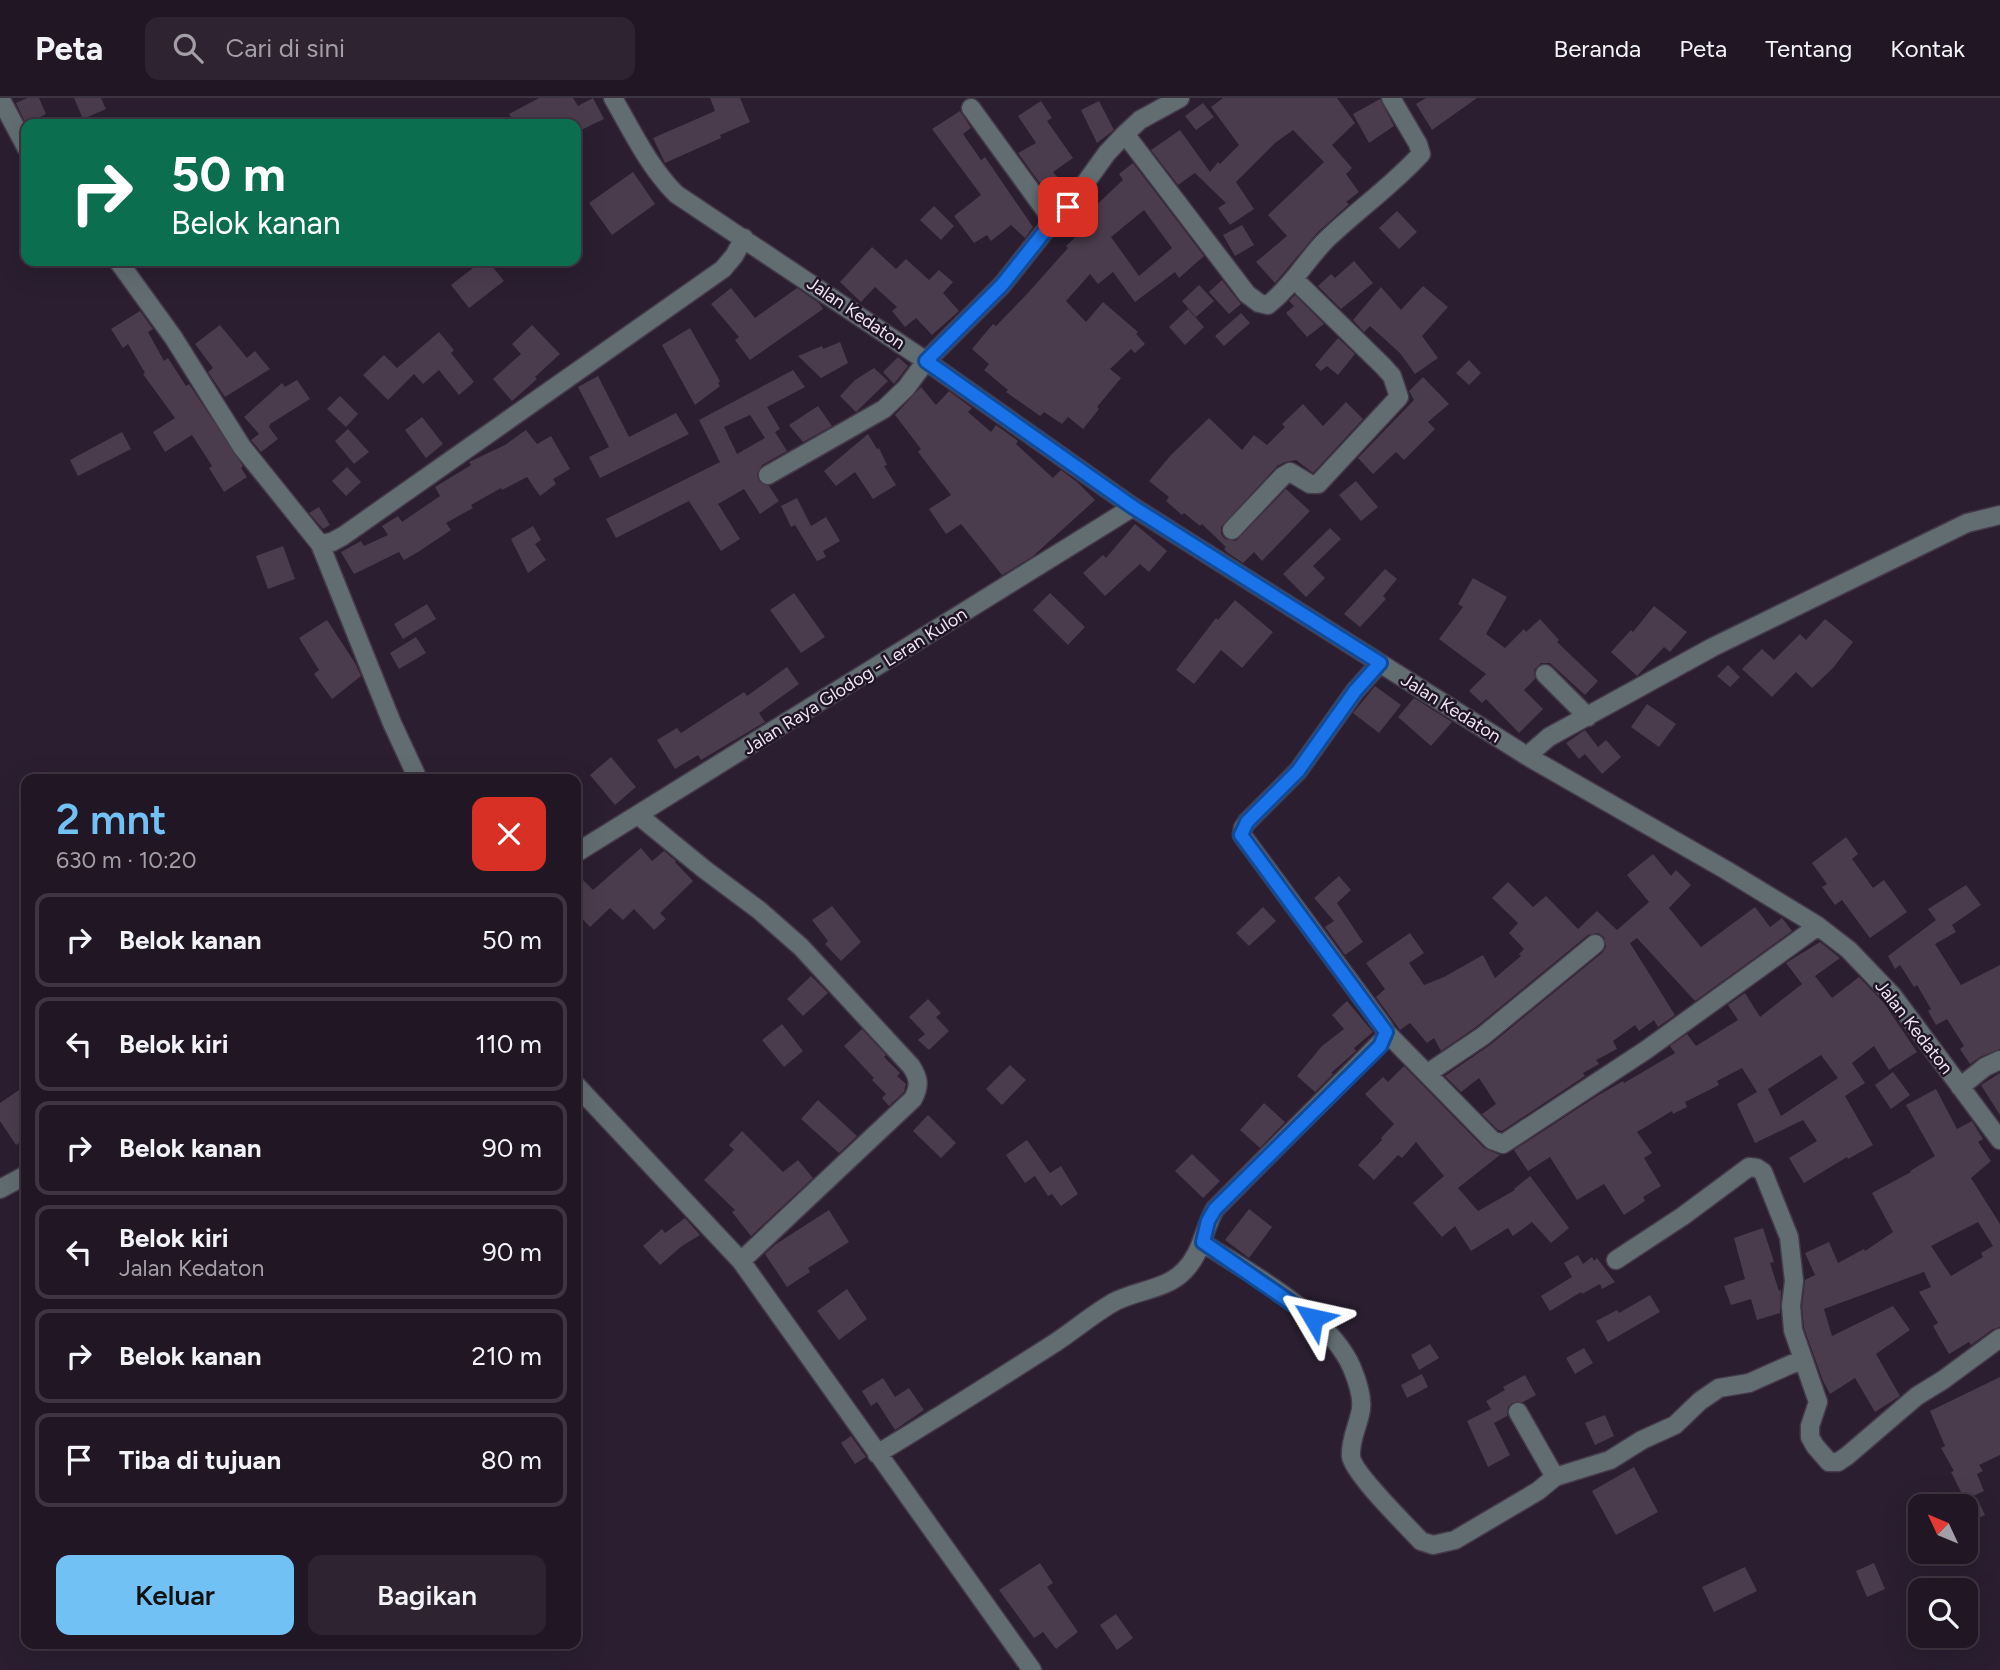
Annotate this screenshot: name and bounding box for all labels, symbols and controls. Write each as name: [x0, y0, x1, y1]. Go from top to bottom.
search box: [145, 17, 635, 80]
text: Peta: [35, 29, 103, 68]
icon: search: [169, 29, 207, 67]
text: Cari di sini: [225, 32, 345, 64]
text: Beranda: [1554, 34, 1641, 63]
text: Peta: [1679, 34, 1727, 63]
text: Tentang: [1765, 34, 1852, 63]
text: Kontak: [1890, 34, 1965, 63]
text: 50 m: [171, 144, 286, 203]
icon: right: [56, 147, 147, 238]
pin: [1038, 177, 1098, 237]
icon: arrive: [1049, 188, 1087, 226]
text: Belok kanan: [171, 204, 341, 242]
street label: Jalan Kedaton: [803, 272, 909, 354]
street label: Jalan Raya Glodog - Leran Kulon: [739, 603, 971, 759]
street label: Jalan Kedaton: [1397, 669, 1505, 747]
text: 2 mnt: [56, 794, 167, 845]
button: close: [472, 797, 546, 871]
text: 630 m · 10:20: [56, 846, 196, 874]
icon: right: [60, 921, 98, 959]
text: Belok kanan: [119, 924, 262, 956]
text: 50 m: [482, 924, 542, 956]
street label: Jalan Kedaton: [1870, 975, 1958, 1079]
icon: left: [60, 1025, 98, 1063]
text: Belok kiri: [119, 1028, 228, 1060]
text: 110 m: [475, 1028, 542, 1060]
icon: right: [60, 1129, 98, 1167]
text: Belok kanan: [119, 1132, 262, 1164]
text: 90 m: [482, 1132, 542, 1164]
text: Belok kiri: [119, 1222, 228, 1254]
icon: left: [60, 1233, 98, 1271]
text: 90 m: [482, 1236, 542, 1268]
text: Jalan Kedaton: [119, 1254, 264, 1282]
position arrow: [1276, 1281, 1350, 1355]
icon: right: [60, 1337, 98, 1375]
text: Belok kanan: [119, 1340, 262, 1372]
text: 210 m: [472, 1340, 542, 1372]
icon: arrive: [60, 1441, 98, 1479]
text: Tiba di tujuan: [119, 1444, 281, 1476]
text: 80 m: [481, 1444, 542, 1476]
north arrow: [1908, 1494, 1978, 1564]
map controls: [1908, 1494, 1978, 1648]
button: Keluar: [56, 1555, 294, 1635]
button: Bagikan: [308, 1555, 546, 1635]
button: search: [1908, 1578, 1978, 1648]

